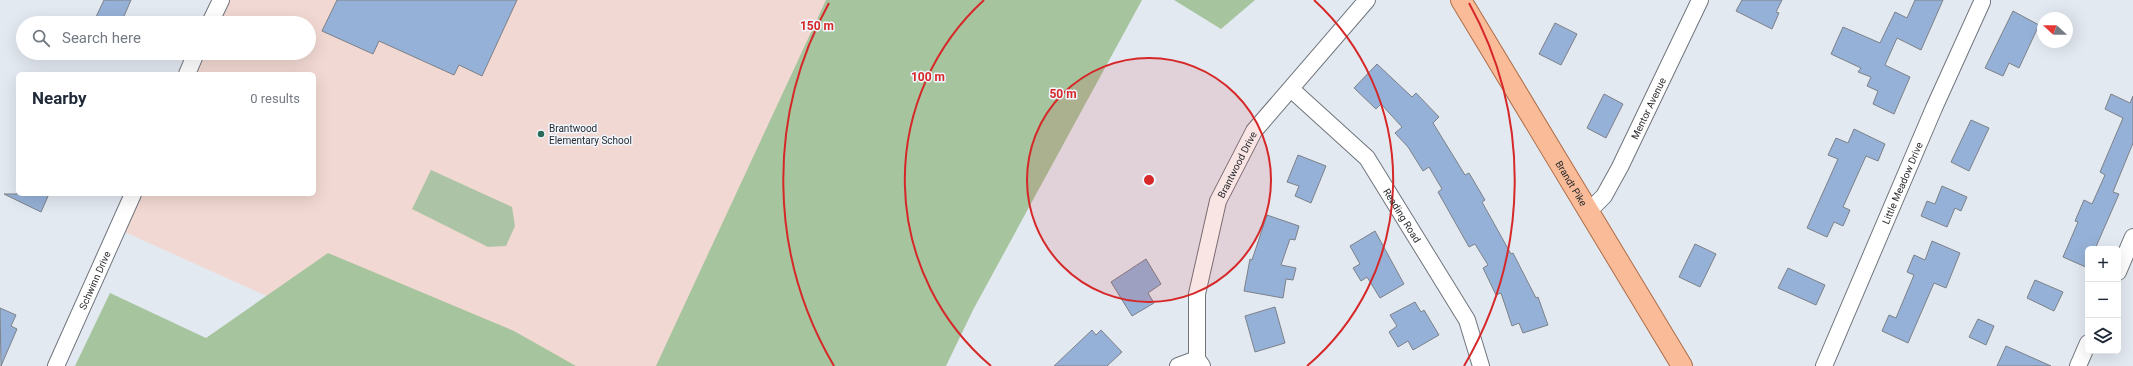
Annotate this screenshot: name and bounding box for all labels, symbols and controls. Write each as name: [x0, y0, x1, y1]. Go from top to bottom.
north arrow: [2037, 12, 2073, 48]
search box: [16, 16, 316, 60]
text: 150 m: [800, 19, 834, 33]
icon: search: [30, 27, 52, 49]
text: Search here: [62, 29, 141, 47]
text: 100 m: [911, 70, 945, 84]
street label: Mentor Avenue: [1629, 76, 1668, 141]
text: 50 m: [1049, 87, 1077, 101]
text: Nearby: [32, 88, 87, 108]
text: 0 results: [250, 91, 300, 106]
place label: Brantwood Elementary School: [549, 123, 632, 146]
marker: Brantwood Elementary School: [536, 129, 546, 139]
street label: Brantwood Drive: [1216, 130, 1259, 200]
street label: Little Meadow Drive: [1880, 141, 1925, 226]
street label: Brandt Pike: [1553, 159, 1589, 208]
centre of rings: [1142, 173, 1156, 187]
street label: Reading Road: [1381, 186, 1423, 245]
map controls: [2085, 246, 2121, 354]
button: +: [2085, 246, 2121, 282]
street label: Schwinn Drive: [77, 250, 113, 311]
button: −: [2085, 282, 2121, 318]
button: layers: [2085, 318, 2121, 354]

